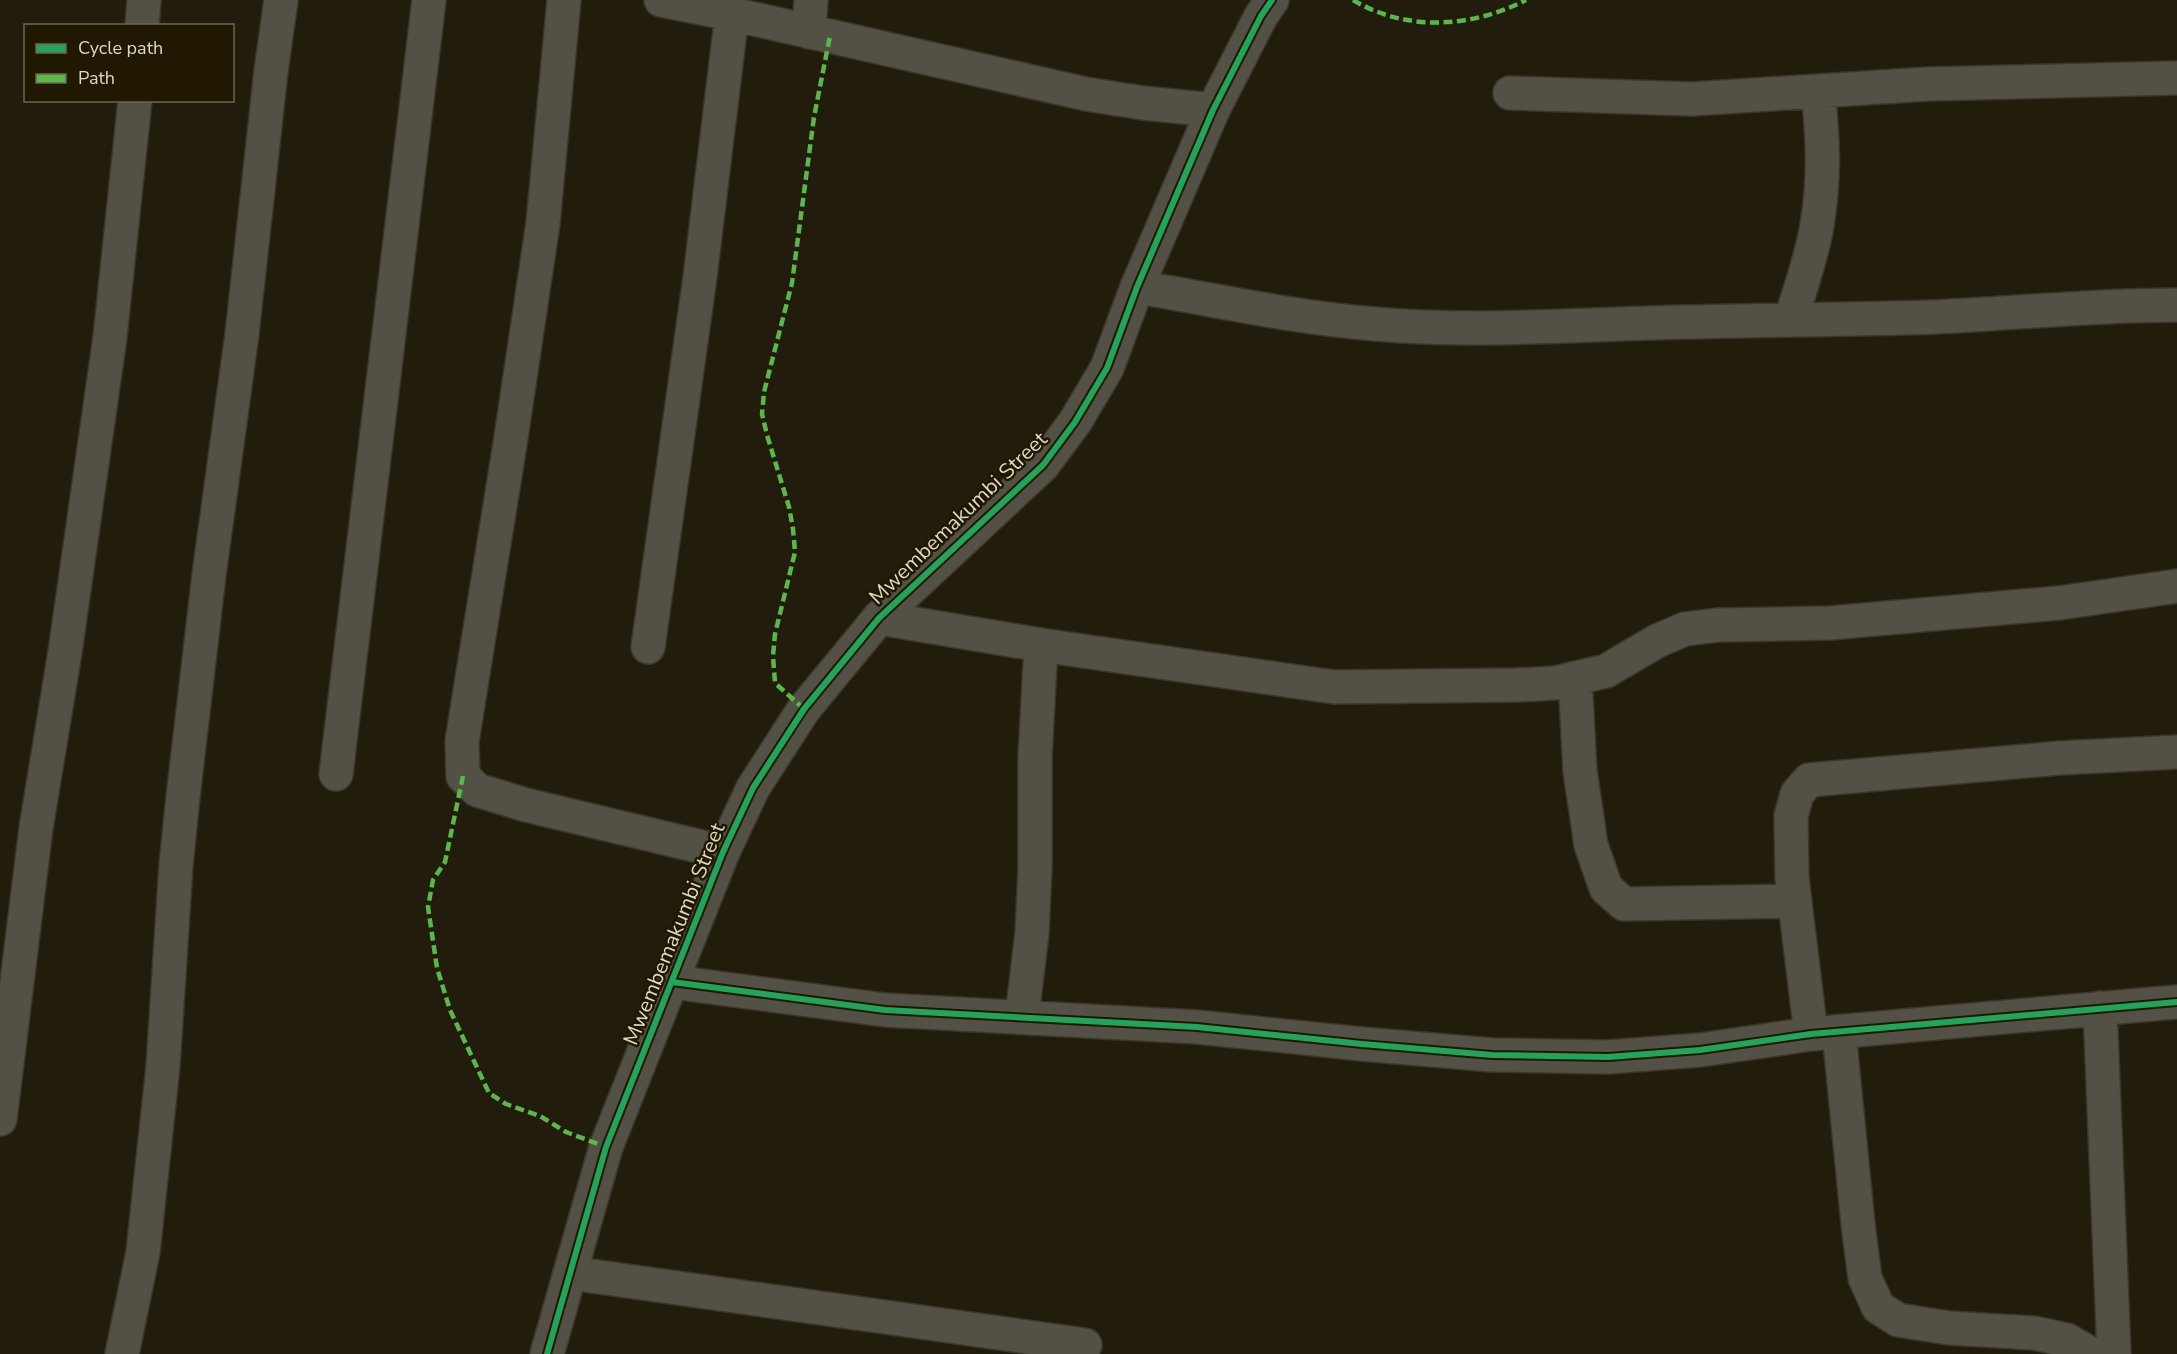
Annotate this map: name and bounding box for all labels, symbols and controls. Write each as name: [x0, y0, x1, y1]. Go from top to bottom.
legend: [24, 24, 234, 102]
text: Cycle path: [78, 36, 163, 60]
text: Path: [78, 66, 115, 90]
street label: Mwembemakumbi Street: [863, 425, 1054, 610]
street label: Mwembemakumbi Street: [617, 818, 732, 1049]

